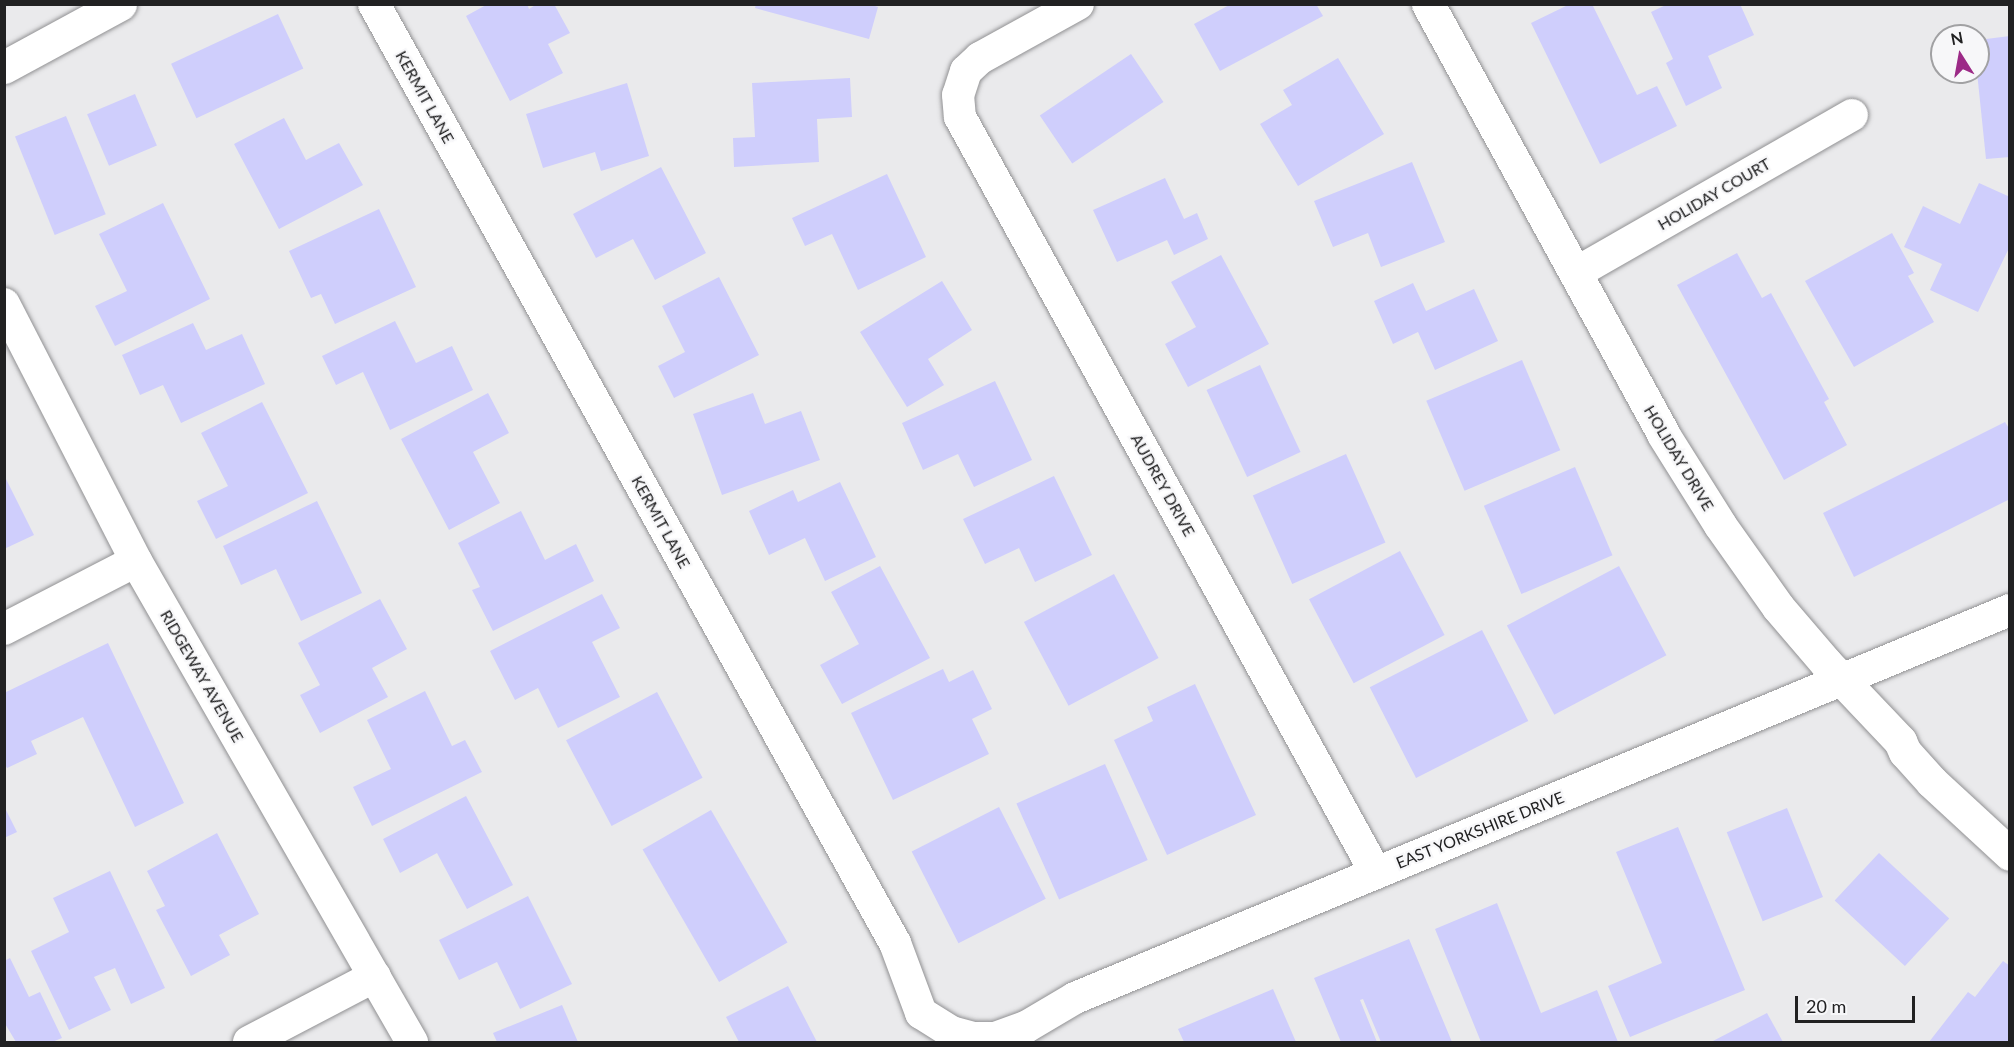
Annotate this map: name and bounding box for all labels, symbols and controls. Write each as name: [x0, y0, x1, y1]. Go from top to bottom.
north arrow: [1930, 24, 1990, 84]
text: N: [1949, 27, 1965, 48]
street label: KERMIT LANE: [392, 47, 458, 147]
street label: HOLIDAY COURT: [1654, 154, 1774, 234]
street label: HOLIDAY DRIVE: [1640, 402, 1718, 514]
street label: AUDREY DRIVE: [1127, 430, 1199, 540]
street label: KERMIT LANE: [628, 472, 694, 572]
street label: RIDGEWAY AVENUE: [156, 606, 248, 746]
street label: EAST YORKSHIRE DRIVE: [1393, 787, 1567, 873]
scale bar: [1798, 984, 1918, 1022]
text: 20 m: [1806, 995, 1846, 1017]

